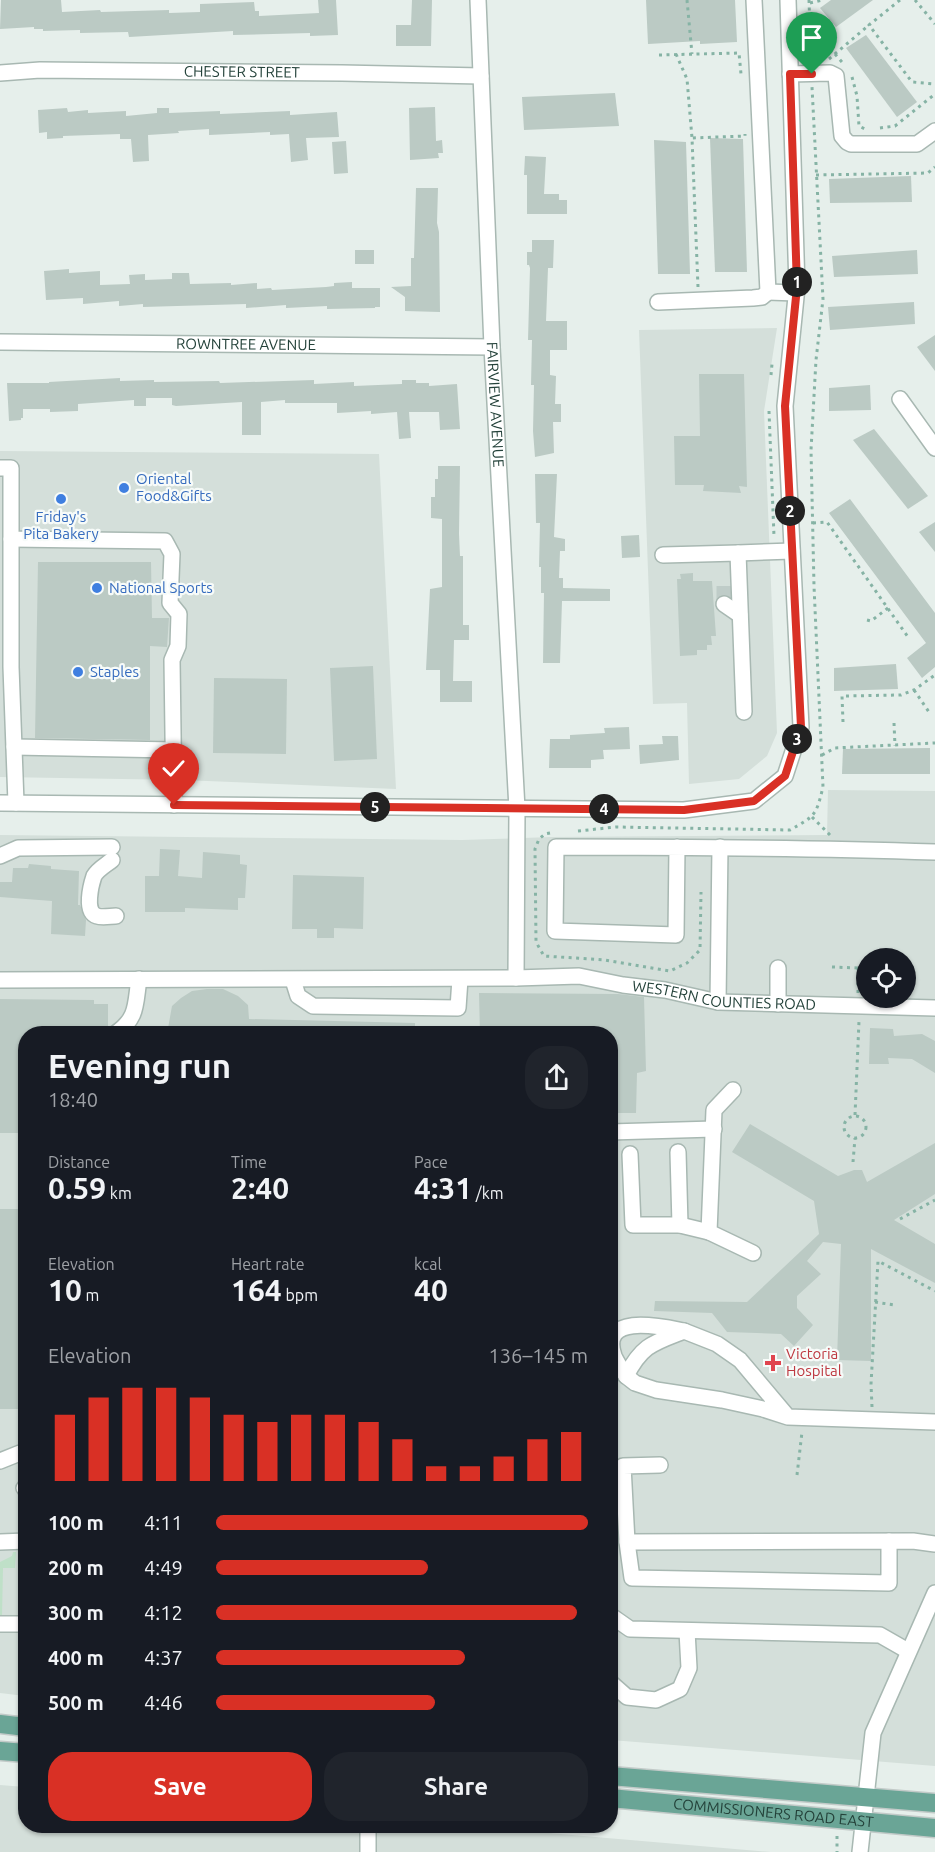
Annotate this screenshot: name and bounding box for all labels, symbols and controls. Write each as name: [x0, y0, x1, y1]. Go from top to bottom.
pin: [786, 12, 837, 74]
icon: arrive: [795, 21, 828, 54]
street label: CHESTER STREET: [184, 62, 301, 81]
pin: 1: [782, 267, 812, 297]
text: 1: [792, 273, 802, 291]
street label: ROWNTREE AVENUE: [176, 335, 316, 353]
street label: FAIRVIEW AVENUE: [484, 341, 508, 468]
place label: Oriental Food&Gifts: [136, 470, 212, 504]
marker: Oriental Food&Gifts: [117, 481, 131, 495]
marker: Friday's Pita Bakery: [54, 492, 68, 506]
pin: 2: [775, 496, 805, 526]
text: 2: [785, 502, 795, 520]
place label: Friday's Pita Bakery: [23, 508, 99, 542]
place label: National Sports: [109, 579, 213, 596]
marker: National Sports: [90, 581, 104, 595]
place label: Staples: [90, 663, 139, 680]
marker: Staples: [71, 665, 85, 679]
pin: 3: [782, 724, 812, 754]
text: 3: [792, 730, 802, 748]
pin: [148, 743, 199, 805]
icon: check: [157, 752, 190, 785]
pin: 5: [360, 792, 390, 822]
pin: 4: [589, 794, 619, 824]
text: 5: [370, 798, 380, 816]
text: 4: [599, 800, 609, 818]
map controls: [856, 948, 916, 1008]
button: locate: [856, 948, 916, 1008]
street label: WESTERN COUNTIES ROAD: [631, 977, 816, 1013]
button: share: [525, 1046, 588, 1109]
text: Evening run: [48, 1047, 231, 1084]
text: 18:40: [48, 1088, 98, 1111]
text: Distance: [48, 1153, 110, 1171]
text: Time: [231, 1153, 267, 1171]
text: Pace: [414, 1153, 448, 1171]
text: 0.59: [48, 1171, 106, 1205]
text: 2:40: [231, 1171, 289, 1205]
text: 4:31: [414, 1171, 472, 1205]
text: km: [106, 1184, 132, 1202]
text: /km: [472, 1184, 504, 1202]
text: Elevation: [48, 1255, 115, 1273]
text: Heart rate: [231, 1255, 305, 1273]
text: kcal: [414, 1255, 442, 1273]
text: 10: [48, 1273, 82, 1307]
text: 164: [231, 1273, 282, 1307]
text: 40: [414, 1273, 448, 1307]
text: m: [82, 1286, 99, 1304]
text: bpm: [282, 1286, 318, 1304]
text: Elevation: [48, 1344, 131, 1367]
text: 136–145 m: [489, 1344, 588, 1367]
place label: Victoria Hospital: [786, 1345, 842, 1379]
marker: Victoria Hospital: [764, 1354, 782, 1372]
text: 100 m: [48, 1511, 104, 1534]
text: 4:11: [144, 1511, 183, 1534]
text: 200 m: [48, 1556, 104, 1579]
text: 4:49: [144, 1556, 183, 1579]
text: 300 m: [48, 1601, 104, 1624]
text: 4:12: [144, 1601, 183, 1624]
text: 400 m: [48, 1646, 104, 1669]
text: 4:37: [144, 1646, 183, 1669]
text: 500 m: [48, 1691, 104, 1714]
text: 4:46: [144, 1691, 183, 1714]
button: Save: [48, 1752, 312, 1821]
button: Share: [324, 1752, 588, 1821]
street label: COMMISSIONERS ROAD EAST: [672, 1795, 875, 1830]

